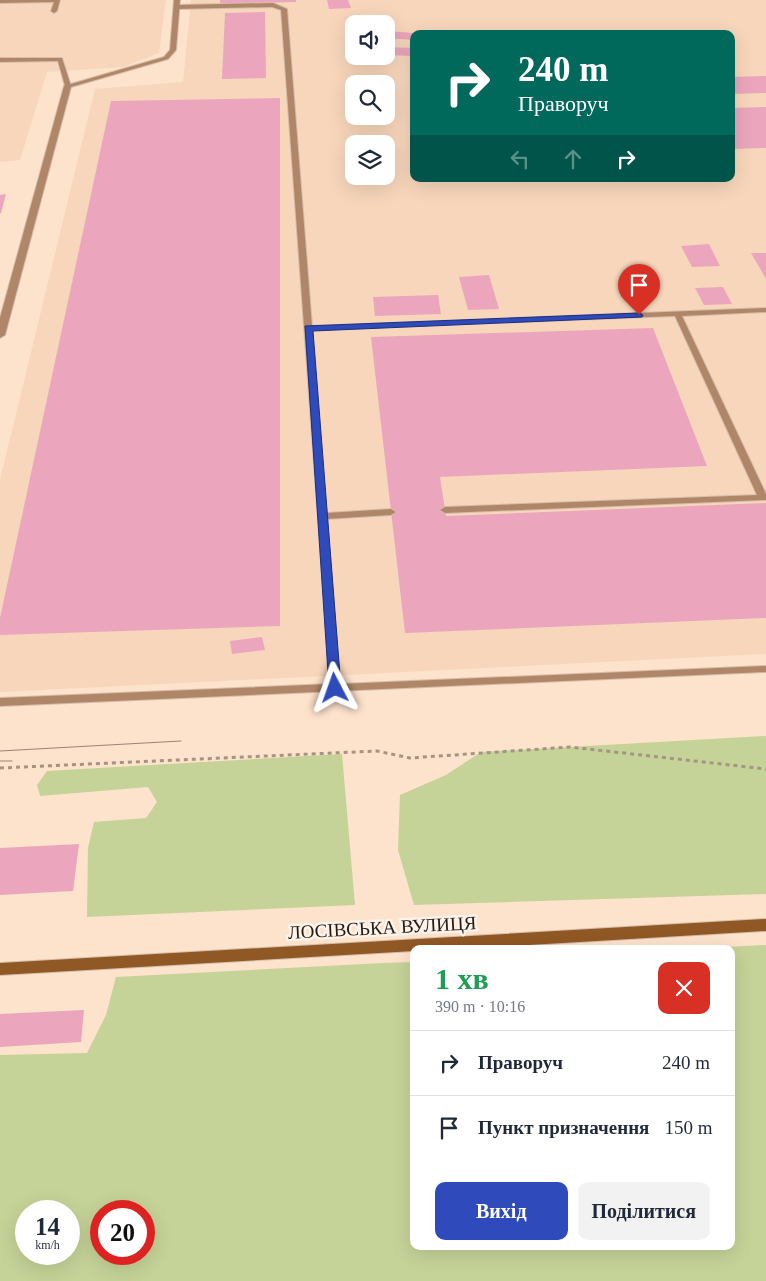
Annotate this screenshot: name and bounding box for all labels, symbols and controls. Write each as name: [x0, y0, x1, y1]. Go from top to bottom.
map controls: [345, 15, 395, 185]
button: sound: [345, 15, 395, 65]
icon: right: [435, 50, 500, 115]
text: 240 m: [518, 50, 608, 89]
button: search: [345, 75, 395, 125]
text: Праворуч: [518, 91, 609, 116]
button: layers: [345, 135, 395, 185]
icon: left: [506, 145, 534, 173]
icon: ahead: [559, 145, 587, 173]
icon: right: [612, 145, 640, 173]
pin: [618, 264, 660, 315]
icon: arrive: [625, 271, 653, 299]
position arrow: [308, 661, 360, 713]
street label: ЛОСІВСЬКА ВУЛИЦЯ: [287, 912, 477, 943]
text: 1 хв: [435, 962, 489, 995]
button: close: [658, 962, 710, 1014]
text: 390 m · 10:16: [435, 998, 525, 1015]
icon: right: [435, 1049, 463, 1077]
text: Праворуч: [478, 1052, 563, 1073]
text: 240 m: [662, 1052, 710, 1073]
icon: arrive: [435, 1114, 463, 1142]
text: Пункт призначення: [478, 1117, 649, 1138]
text: 150 m: [664, 1117, 712, 1138]
button: Вихід: [435, 1182, 568, 1240]
button: Поділитися: [578, 1182, 710, 1240]
speed limit sign: 20: [90, 1200, 155, 1265]
text: 14: [35, 1213, 60, 1240]
text: km/h: [35, 1238, 60, 1252]

